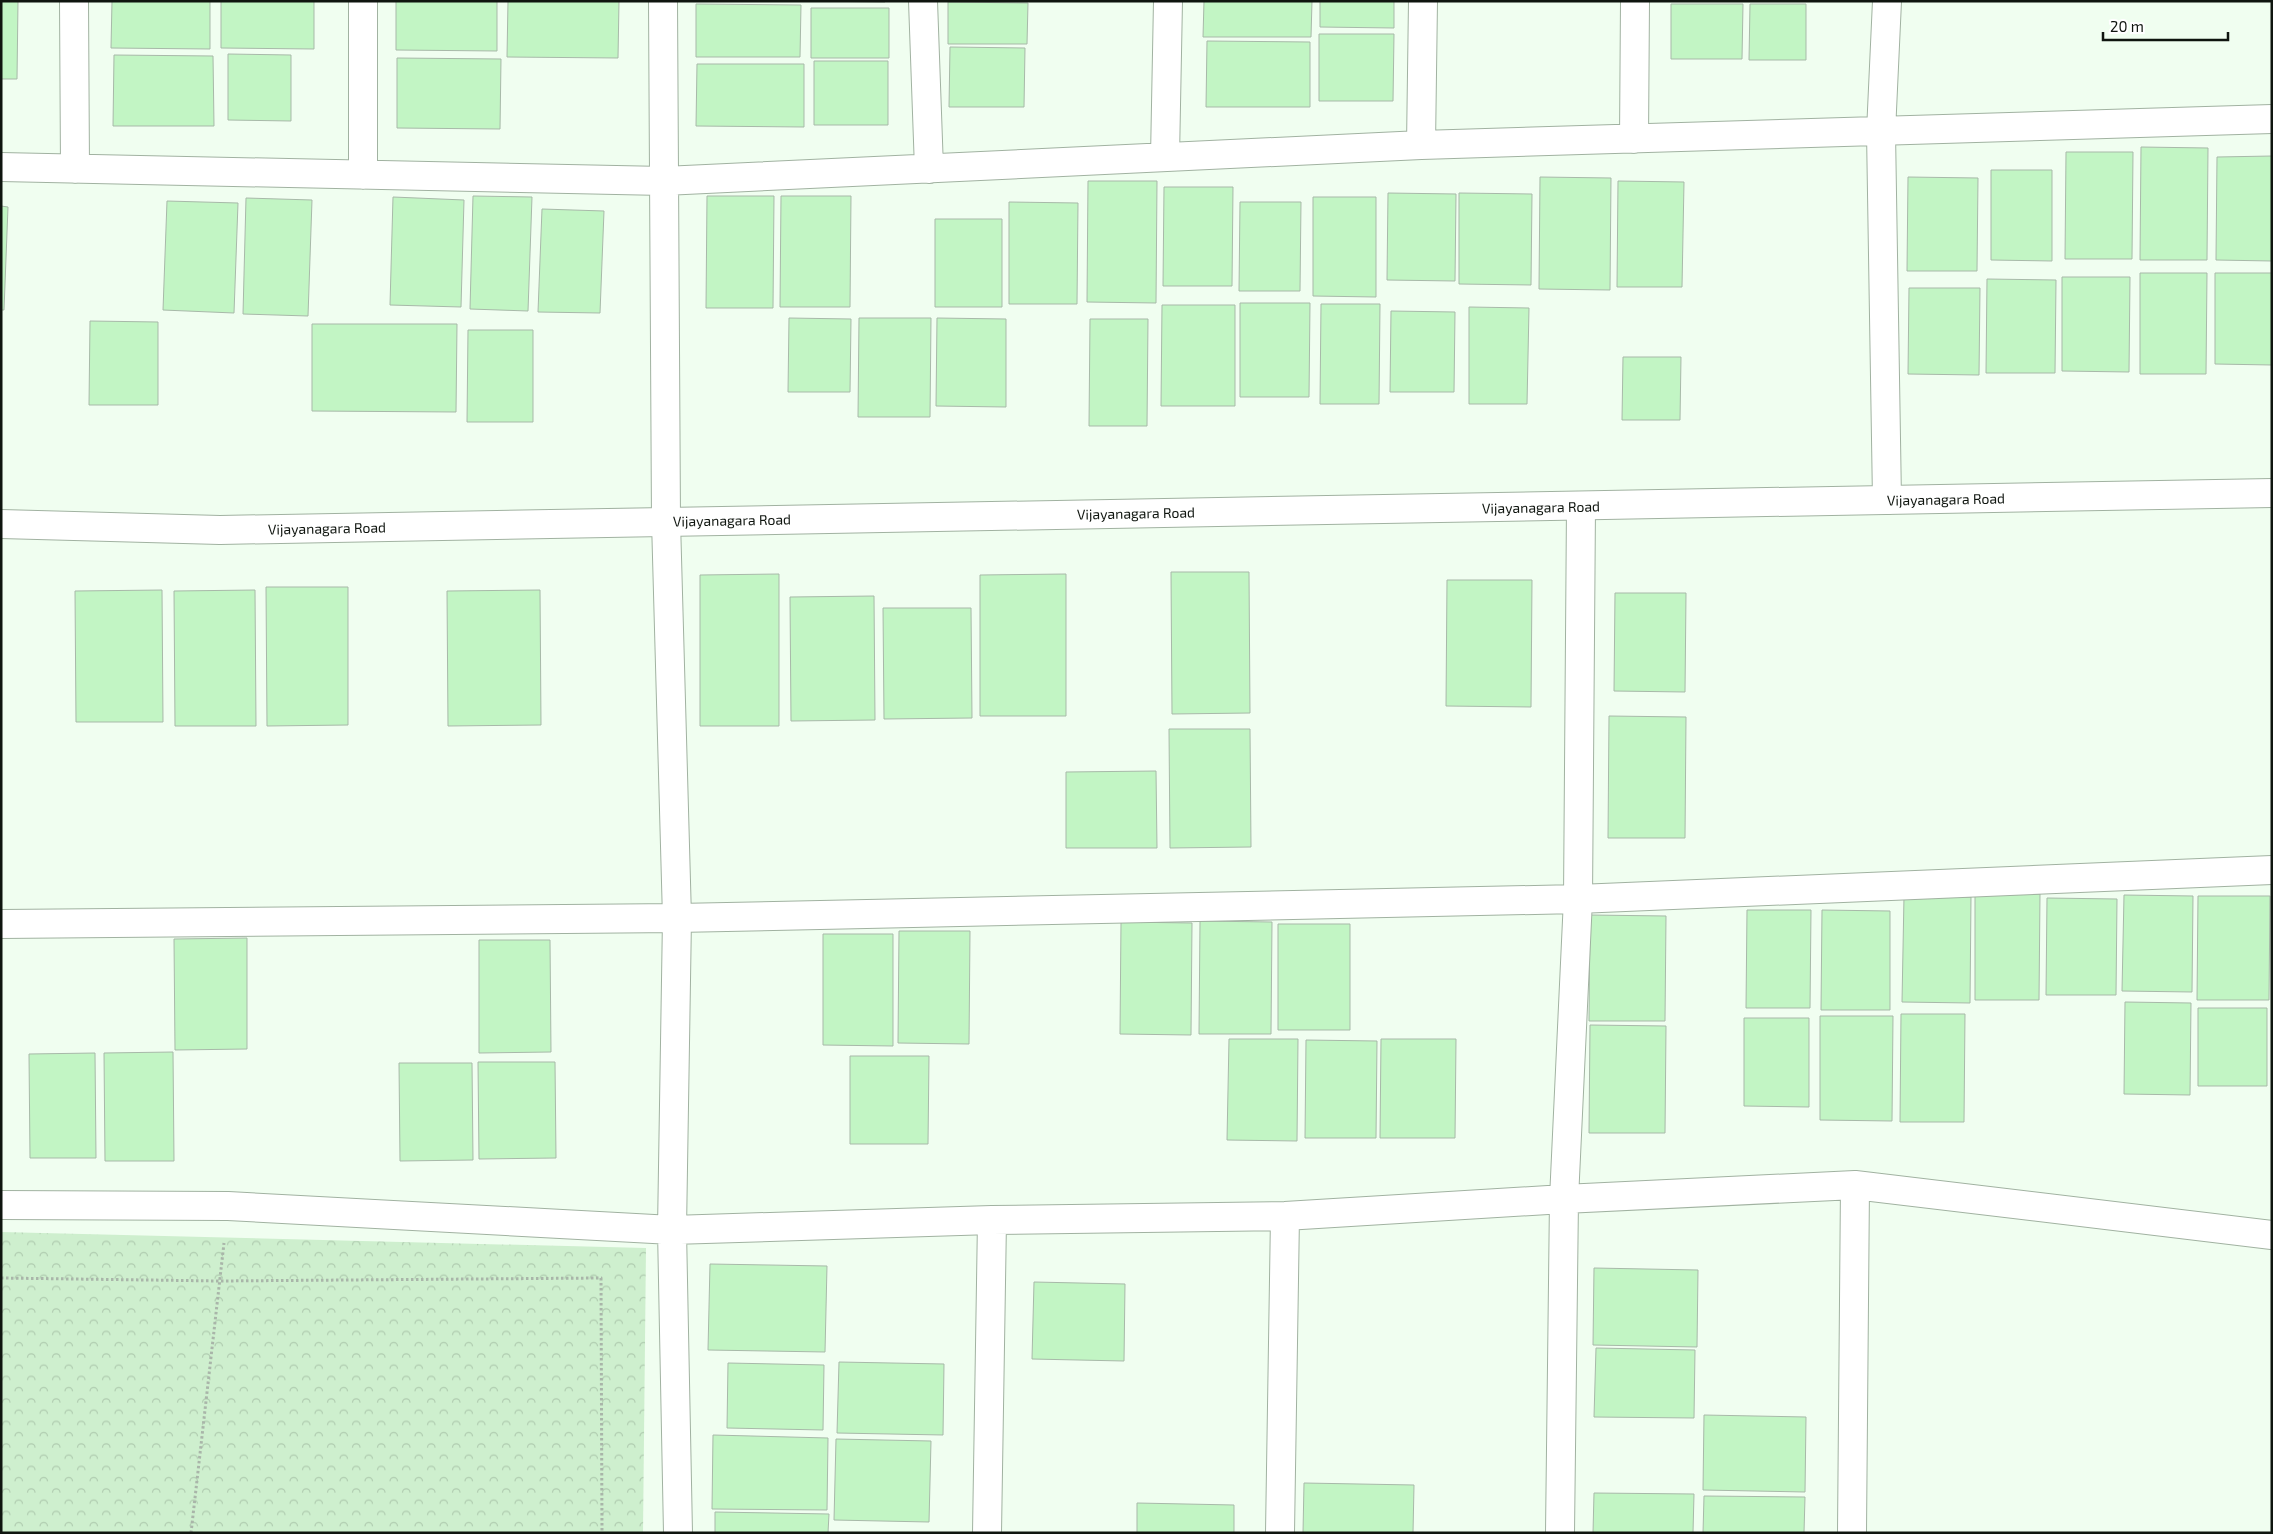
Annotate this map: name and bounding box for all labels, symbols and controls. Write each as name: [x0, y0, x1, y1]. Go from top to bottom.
scale bar: [2103, 10, 2228, 42]
text: 20 m: [2110, 17, 2144, 35]
street label: Vijayanagara Road: [1887, 489, 2005, 509]
street label: Vijayanagara Road: [1482, 497, 1600, 517]
street label: Vijayanagara Road: [1077, 503, 1195, 523]
street label: Vijayanagara Road: [673, 510, 791, 530]
street label: Vijayanagara Road: [268, 518, 386, 538]

